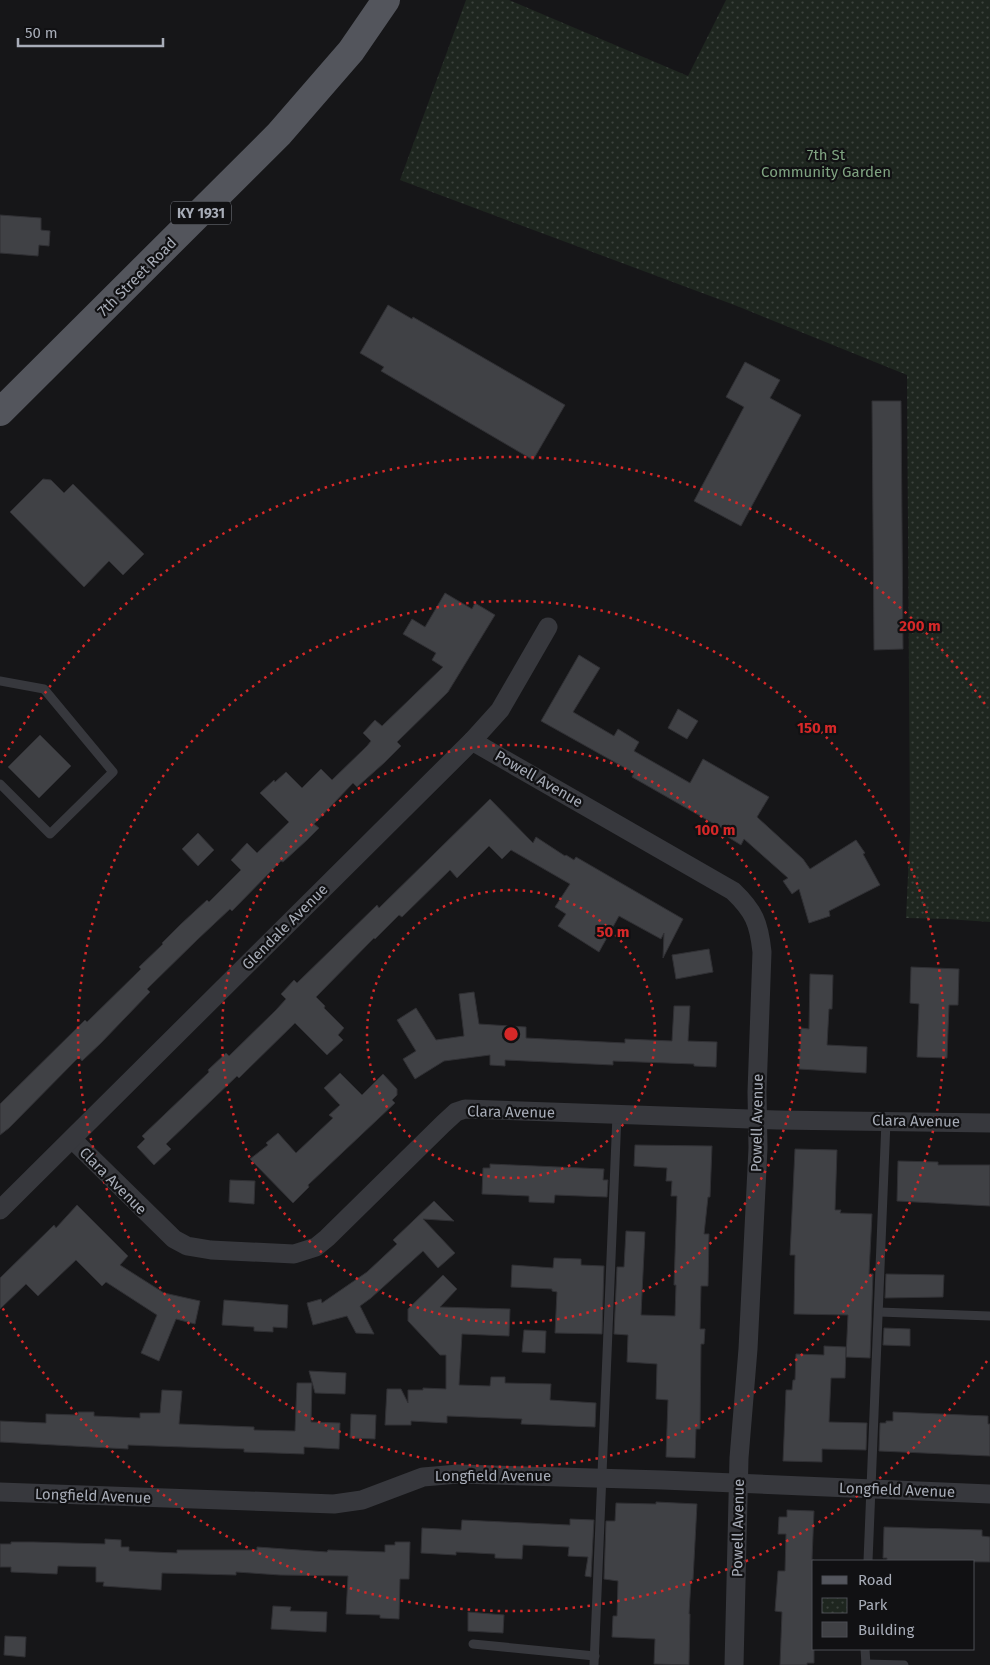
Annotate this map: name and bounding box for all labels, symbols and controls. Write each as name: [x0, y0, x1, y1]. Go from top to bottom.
scale bar: [18, 15, 162, 47]
text: 50 m: [25, 24, 58, 42]
park label: 7th St Community Garden: [761, 146, 891, 181]
road number: KY 1931: [171, 202, 231, 224]
street label: 7th Street Road: [94, 234, 180, 320]
text: 200 m: [899, 617, 941, 635]
text: 150 m: [797, 719, 837, 737]
street label: Powell Avenue: [492, 747, 586, 811]
text: 100 m: [695, 821, 735, 839]
street label: Glendale Avenue: [238, 880, 332, 974]
text: 50 m: [596, 923, 630, 941]
centre of rings: [502, 1025, 520, 1043]
street label: Powell Avenue: [747, 1074, 767, 1172]
street label: Clara Avenue: [467, 1102, 555, 1122]
street label: Clara Avenue: [872, 1111, 960, 1131]
street label: Clara Avenue: [76, 1144, 150, 1218]
street label: Longfield Avenue: [435, 1467, 551, 1485]
street label: Powell Avenue: [728, 1479, 748, 1577]
street label: Longfield Avenue: [839, 1479, 955, 1501]
street label: Longfield Avenue: [35, 1485, 151, 1507]
legend: [812, 1560, 975, 1650]
text: Road: [858, 1571, 893, 1589]
text: Park: [858, 1596, 888, 1614]
text: Building: [858, 1621, 914, 1639]

